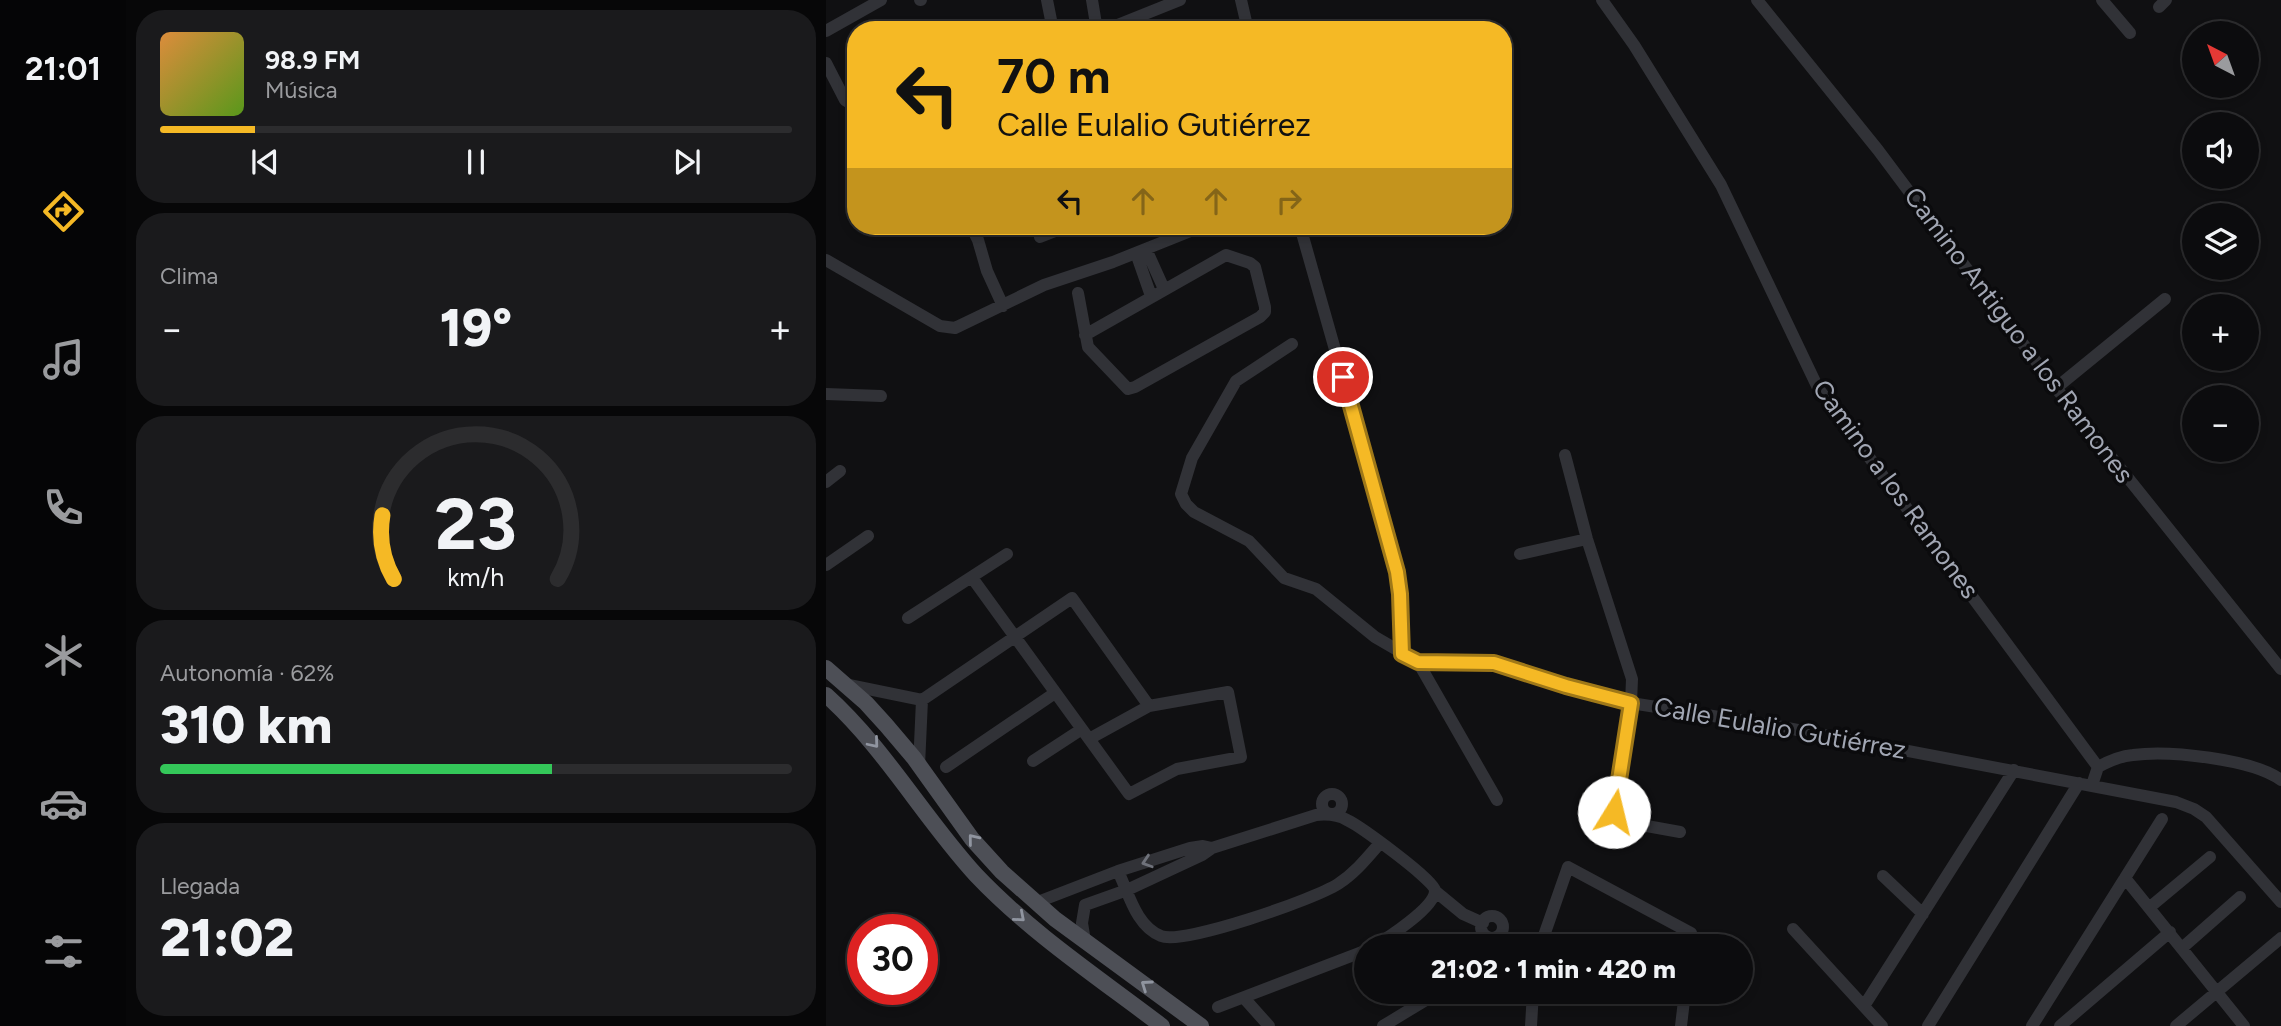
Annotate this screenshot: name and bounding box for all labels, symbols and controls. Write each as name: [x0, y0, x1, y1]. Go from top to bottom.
north arrow: [2182, 21, 2259, 98]
map controls: [2182, 21, 2259, 462]
text: 98.9 FM: [265, 44, 360, 76]
text: 70 m: [997, 46, 1110, 105]
icon: left: [882, 49, 973, 140]
text: 21:01: [25, 50, 101, 88]
text: Música: [265, 76, 338, 104]
text: Calle Eulalio Gutiérrez: [997, 106, 1311, 144]
button: sound: [2182, 112, 2259, 189]
icon: previous: [246, 143, 284, 181]
icon: pause: [457, 143, 495, 181]
icon: next: [668, 143, 706, 181]
street label: Camino Antiguo a los Ramones: [1897, 181, 2141, 489]
icon: left: [1051, 182, 1089, 220]
icon: ahead: [1124, 182, 1162, 220]
icon: ahead: [1197, 182, 1235, 220]
icon: right: [1270, 182, 1308, 220]
icon: directions: [39, 187, 88, 236]
button: layers: [2182, 203, 2259, 280]
text: Clima: [160, 262, 218, 290]
button: +: [2182, 294, 2259, 371]
text: 19°: [440, 297, 512, 359]
text: −: [160, 306, 184, 352]
text: +: [768, 306, 792, 352]
icon: music: [39, 335, 88, 384]
pin: [1313, 347, 1373, 407]
icon: arrive: [1324, 358, 1362, 396]
street label: Camino a los Ramones: [1806, 373, 1986, 605]
button: −: [2182, 385, 2259, 462]
text: 23: [435, 480, 517, 567]
icon: phone: [39, 483, 88, 532]
text: km/h: [447, 562, 505, 592]
icon: climate: [39, 631, 88, 680]
text: Autonomía · 62%: [160, 659, 334, 687]
street label: Calle Eulalio Gutiérrez: [1652, 690, 1908, 766]
text: 310 km: [160, 694, 332, 756]
one-way arrow: [866, 735, 878, 748]
position arrow: [1577, 775, 1651, 849]
icon: car: [39, 779, 88, 828]
one-way arrow: [969, 835, 981, 848]
one-way arrow: [1141, 854, 1153, 868]
text: Llegada: [160, 872, 240, 900]
text: 21:02: [160, 907, 294, 969]
one-way arrow: [1012, 909, 1025, 921]
speed limit sign: 30: [847, 914, 938, 1005]
icon: filters: [39, 927, 88, 976]
text: 21:02 · 1 min · 420 m: [1431, 953, 1676, 985]
one-way arrow: [1141, 981, 1154, 994]

